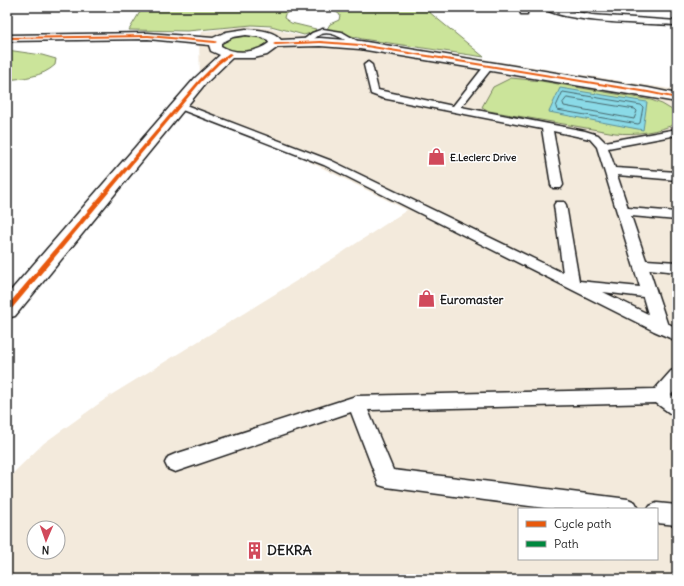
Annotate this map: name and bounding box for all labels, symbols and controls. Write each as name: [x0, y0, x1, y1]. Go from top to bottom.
shop icon: E.Leclerc Drive: [427, 147, 447, 167]
place label: E.Leclerc Drive: [450, 151, 517, 164]
shop icon: Euromaster: [417, 289, 437, 309]
place label: Euromaster: [440, 292, 504, 307]
legend: [518, 508, 658, 560]
text: Cycle path: [554, 516, 611, 531]
north arrow: [26, 520, 66, 560]
text: Path: [554, 536, 579, 551]
building icon: DEKRA: [244, 540, 264, 560]
place label: DEKRA: [267, 541, 312, 559]
text: N: [42, 543, 50, 557]

